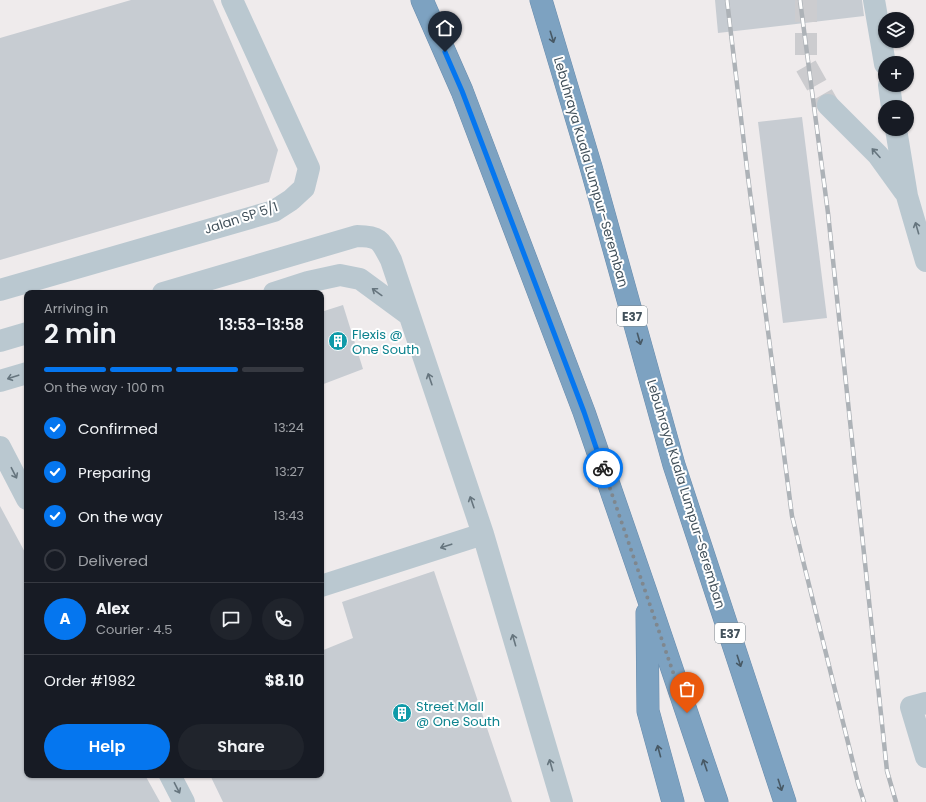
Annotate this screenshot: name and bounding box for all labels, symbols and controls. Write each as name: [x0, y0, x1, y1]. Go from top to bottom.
pin: [428, 11, 462, 52]
map controls: [878, 12, 914, 136]
button: layers: [878, 12, 914, 48]
icon: home: [434, 17, 456, 39]
one-way arrow: [549, 31, 557, 44]
street label: Lebuhraya Kuala Lumpur–Seremban: [549, 55, 633, 289]
button: +: [878, 56, 914, 92]
button: −: [878, 100, 914, 136]
one-way arrow: [871, 148, 881, 158]
street label: Jalan SP 5/1: [202, 197, 280, 239]
one-way arrow: [913, 222, 920, 235]
one-way arrow: [372, 288, 383, 296]
text: Arriving in: [44, 299, 108, 318]
road number: E37: [617, 306, 647, 326]
text: 13:53–13:58: [219, 314, 304, 335]
text: 2 min: [44, 316, 117, 352]
place label: Flexis @ One South: [352, 325, 419, 359]
building icon: Flexis @ One South: [327, 330, 349, 352]
one-way arrow: [636, 333, 643, 346]
one-way arrow: [426, 373, 434, 385]
one-way arrow: [7, 374, 20, 381]
street label: Lebuhraya Kuala Lumpur–Seremban: [642, 377, 730, 611]
text: On the way · 100 m: [44, 378, 164, 397]
icon: check: [44, 417, 66, 439]
text: Confirmed: [78, 418, 158, 439]
text: 13:24: [274, 418, 304, 437]
courier: [583, 448, 623, 488]
icon: bike: [592, 457, 614, 479]
icon: check: [44, 461, 66, 483]
text: Preparing: [78, 462, 151, 483]
text: 13:27: [275, 462, 304, 481]
one-way arrow: [10, 467, 18, 479]
one-way arrow: [468, 496, 475, 509]
icon: check: [44, 505, 66, 527]
text: On the way: [78, 506, 163, 527]
text: 13:43: [274, 506, 304, 525]
one-way arrow: [439, 543, 452, 550]
text: Delivered: [78, 550, 148, 571]
text: Alex: [96, 598, 130, 619]
button: chat: [210, 598, 252, 640]
button: phone: [262, 598, 304, 640]
text: A: [59, 608, 71, 629]
text: Courier · 4.5: [96, 620, 172, 639]
road number: E37: [715, 623, 745, 643]
one-way arrow: [510, 634, 517, 647]
one-way arrow: [736, 655, 743, 668]
text: Order #1982: [44, 670, 135, 691]
text: $8.10: [265, 670, 304, 691]
pin: [670, 672, 704, 713]
icon: bag: [676, 678, 698, 700]
place label: Street Mall @ One South: [416, 697, 500, 731]
building icon: Street Mall @ One South: [391, 702, 413, 724]
button: Help: [44, 724, 170, 770]
button: Share: [178, 724, 304, 770]
one-way arrow: [654, 745, 662, 758]
one-way arrow: [547, 758, 554, 771]
one-way arrow: [701, 759, 708, 772]
one-way arrow: [776, 779, 784, 791]
one-way arrow: [174, 782, 181, 794]

